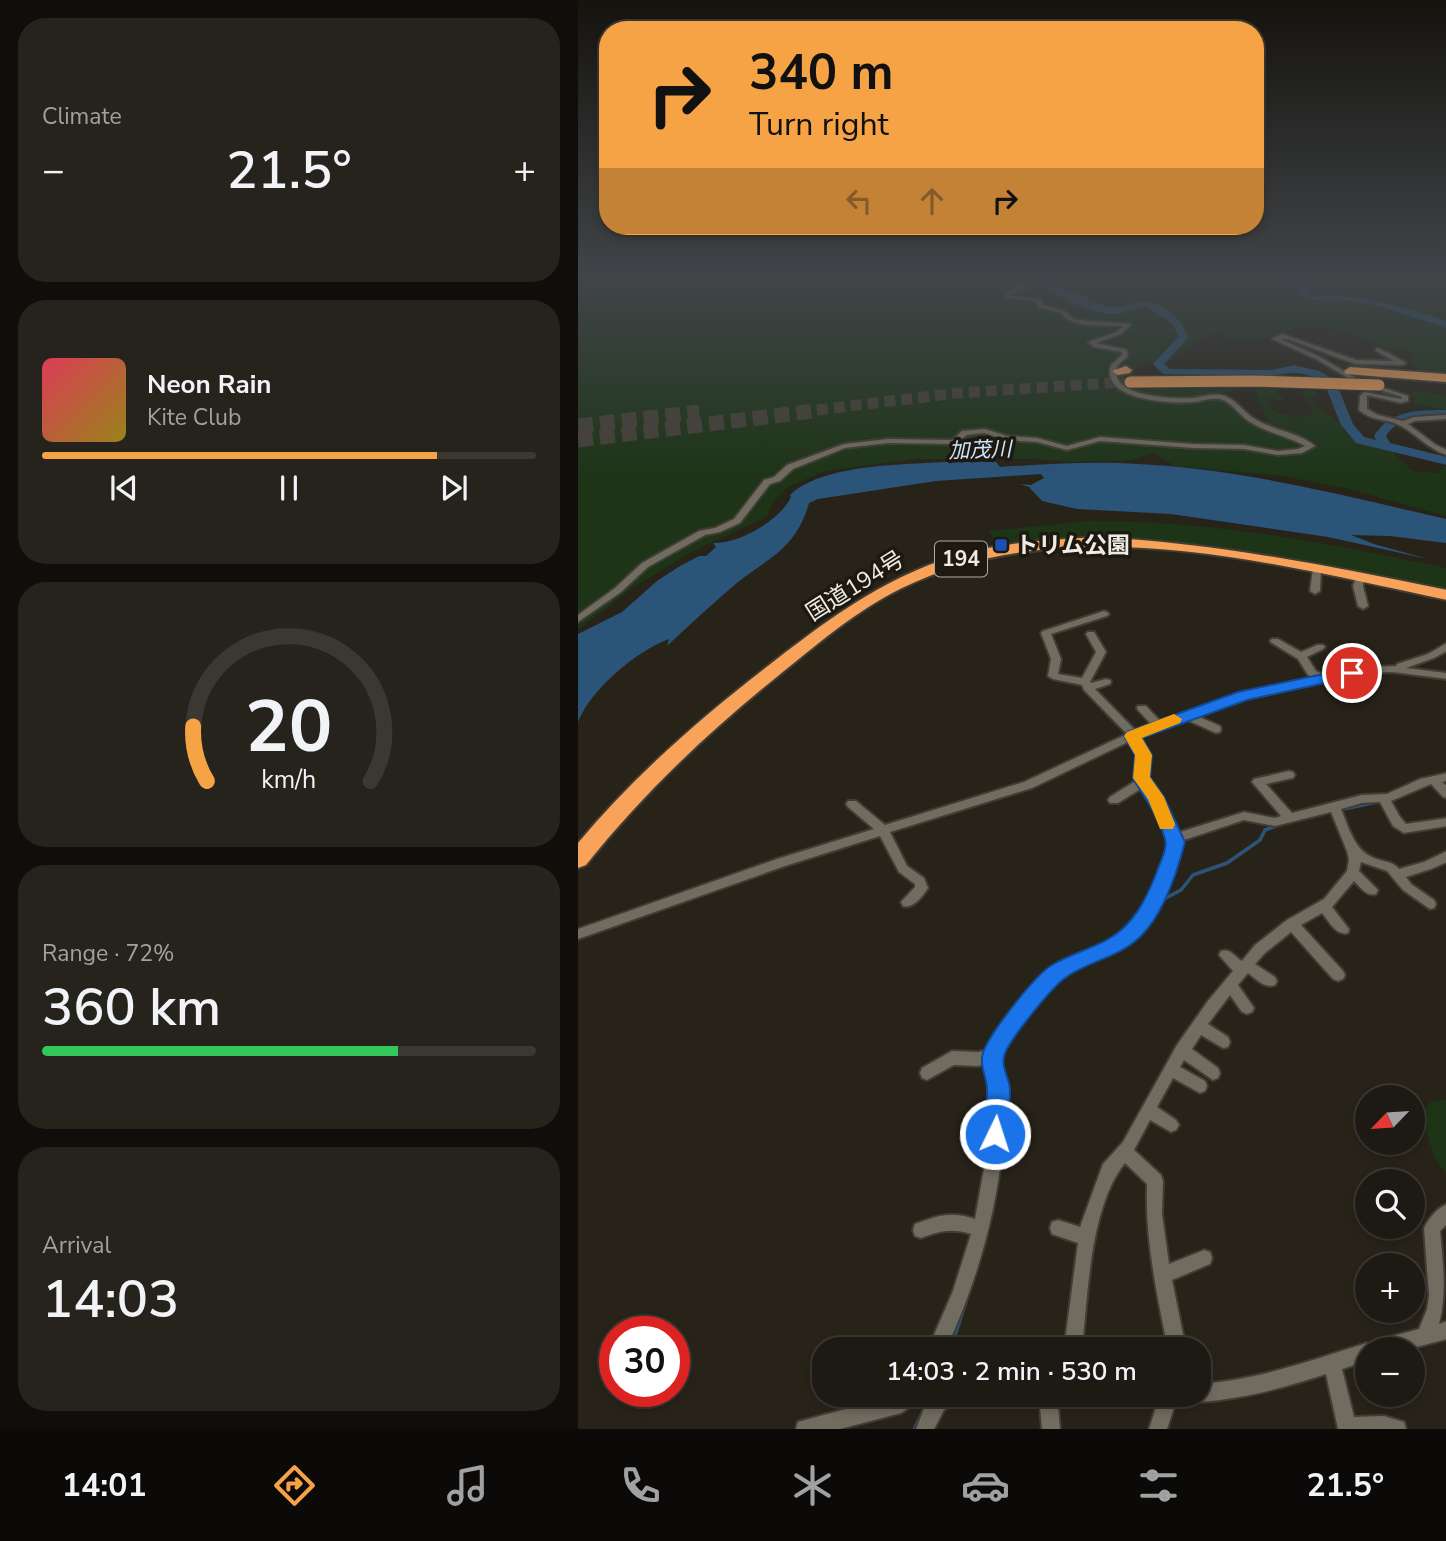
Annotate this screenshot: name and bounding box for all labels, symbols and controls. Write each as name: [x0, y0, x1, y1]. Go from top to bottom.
text: 340 m: [749, 39, 893, 106]
icon: right: [634, 49, 725, 140]
text: Climate: [42, 101, 122, 132]
text: Turn right: [749, 103, 889, 146]
text: 21.5°: [226, 135, 352, 206]
text: −: [42, 145, 65, 196]
text: +: [513, 145, 536, 196]
icon: left: [840, 182, 878, 220]
icon: ahead: [913, 182, 951, 220]
icon: right: [986, 182, 1024, 220]
text: Neon Rain: [147, 367, 272, 402]
text: Kite Club: [147, 402, 241, 433]
water label: 加茂川: [948, 435, 1014, 465]
icon: previous: [105, 469, 143, 507]
icon: pause: [270, 469, 308, 507]
icon: next: [435, 469, 473, 507]
place label: トリム公園: [1015, 530, 1130, 561]
marker: トリム公園: [993, 537, 1009, 553]
road number: 194: [935, 542, 987, 576]
street label: 国道194号: [800, 544, 910, 628]
pin: [1322, 643, 1382, 703]
icon: arrive: [1333, 654, 1371, 692]
text: 20: [245, 677, 333, 777]
text: km/h: [261, 762, 317, 796]
text: Range · 72%: [42, 938, 174, 969]
text: 360 km: [42, 972, 221, 1043]
north arrow: [1355, 1085, 1425, 1155]
map controls: [1355, 1085, 1425, 1407]
position arrow: [958, 1097, 1032, 1171]
button: search: [1355, 1169, 1425, 1239]
text: Arrival: [42, 1230, 111, 1261]
button: +: [1355, 1253, 1425, 1323]
text: 14:03: [42, 1264, 179, 1335]
speed limit sign: 30: [599, 1316, 690, 1407]
button: −: [1355, 1337, 1425, 1407]
text: 14:03 · 2 min · 530 m: [886, 1354, 1137, 1389]
icon: directions: [270, 1461, 319, 1510]
icon: music: [443, 1461, 492, 1510]
icon: phone: [616, 1461, 665, 1510]
icon: climate: [788, 1461, 837, 1510]
icon: car: [961, 1461, 1010, 1510]
icon: filters: [1134, 1461, 1183, 1510]
text: 14:01: [62, 1464, 147, 1507]
text: 21.5°: [1306, 1464, 1384, 1507]

